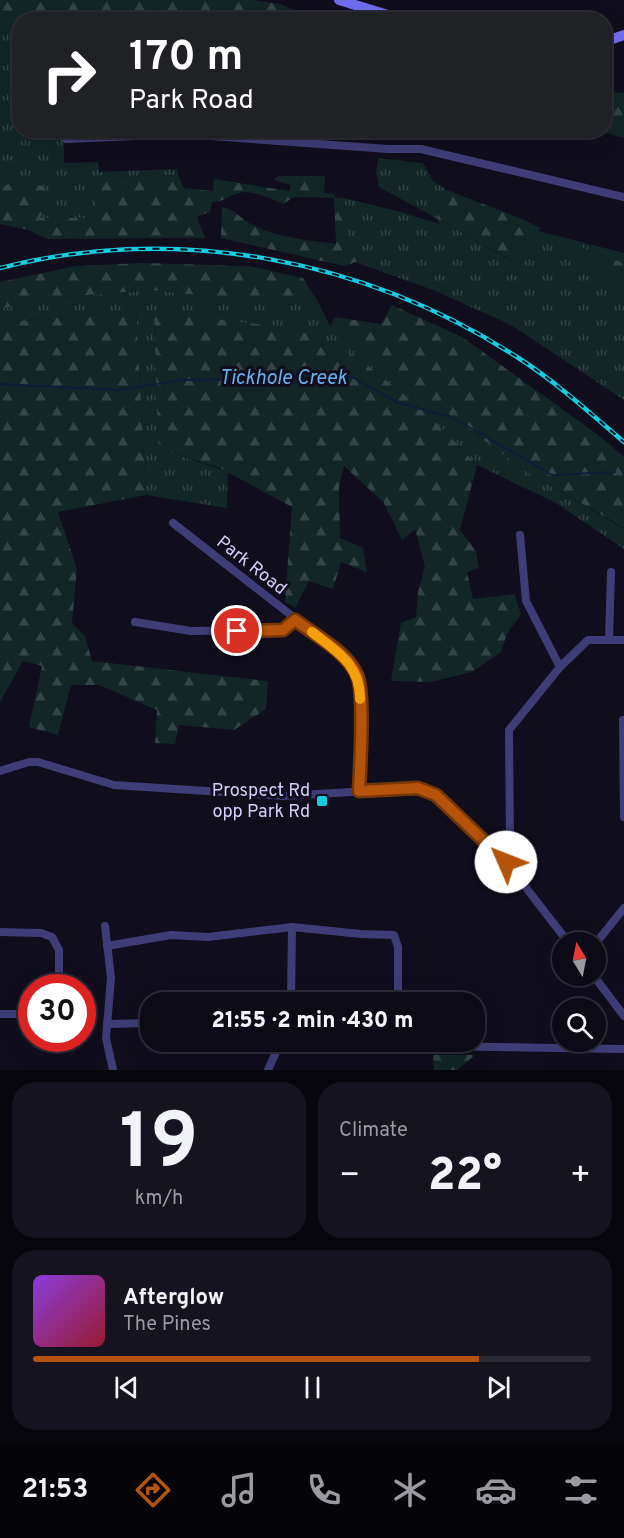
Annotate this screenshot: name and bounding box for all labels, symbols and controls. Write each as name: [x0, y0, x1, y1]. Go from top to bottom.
text: 170 m: [129, 32, 243, 85]
icon: right: [30, 36, 108, 114]
text: Park Road: [129, 84, 254, 118]
water label: Tickhole Creek: [219, 366, 348, 392]
street label: Park Road: [211, 531, 291, 601]
pin: [211, 605, 262, 656]
icon: arrive: [220, 614, 253, 647]
place label: Prospect Rd opp Park Rd: [212, 780, 310, 824]
marker: Prospect Rd opp Park Rd: [315, 794, 329, 808]
position arrow: [474, 830, 538, 894]
north arrow: [552, 932, 606, 986]
map controls: [552, 932, 606, 1052]
speed limit sign: 30: [18, 974, 96, 1052]
button: search: [552, 998, 606, 1052]
text: 21:55 · 2 min · 430 m: [211, 1008, 414, 1035]
text: 19: [119, 1097, 199, 1196]
text: Climate: [339, 1118, 408, 1144]
text: 22°: [428, 1149, 502, 1206]
text: −: [339, 1156, 360, 1198]
text: +: [570, 1156, 591, 1198]
text: km/h: [135, 1186, 183, 1212]
text: Afterglow: [123, 1285, 224, 1312]
text: The Pines: [123, 1312, 211, 1338]
icon: previous: [110, 1371, 143, 1404]
icon: pause: [296, 1371, 329, 1404]
icon: next: [482, 1371, 515, 1404]
icon: directions: [132, 1469, 174, 1511]
icon: music: [218, 1469, 260, 1511]
icon: phone: [303, 1469, 345, 1511]
icon: climate: [389, 1469, 431, 1511]
icon: car: [475, 1469, 517, 1511]
icon: filters: [560, 1469, 602, 1511]
text: 21:53: [22, 1473, 88, 1507]

